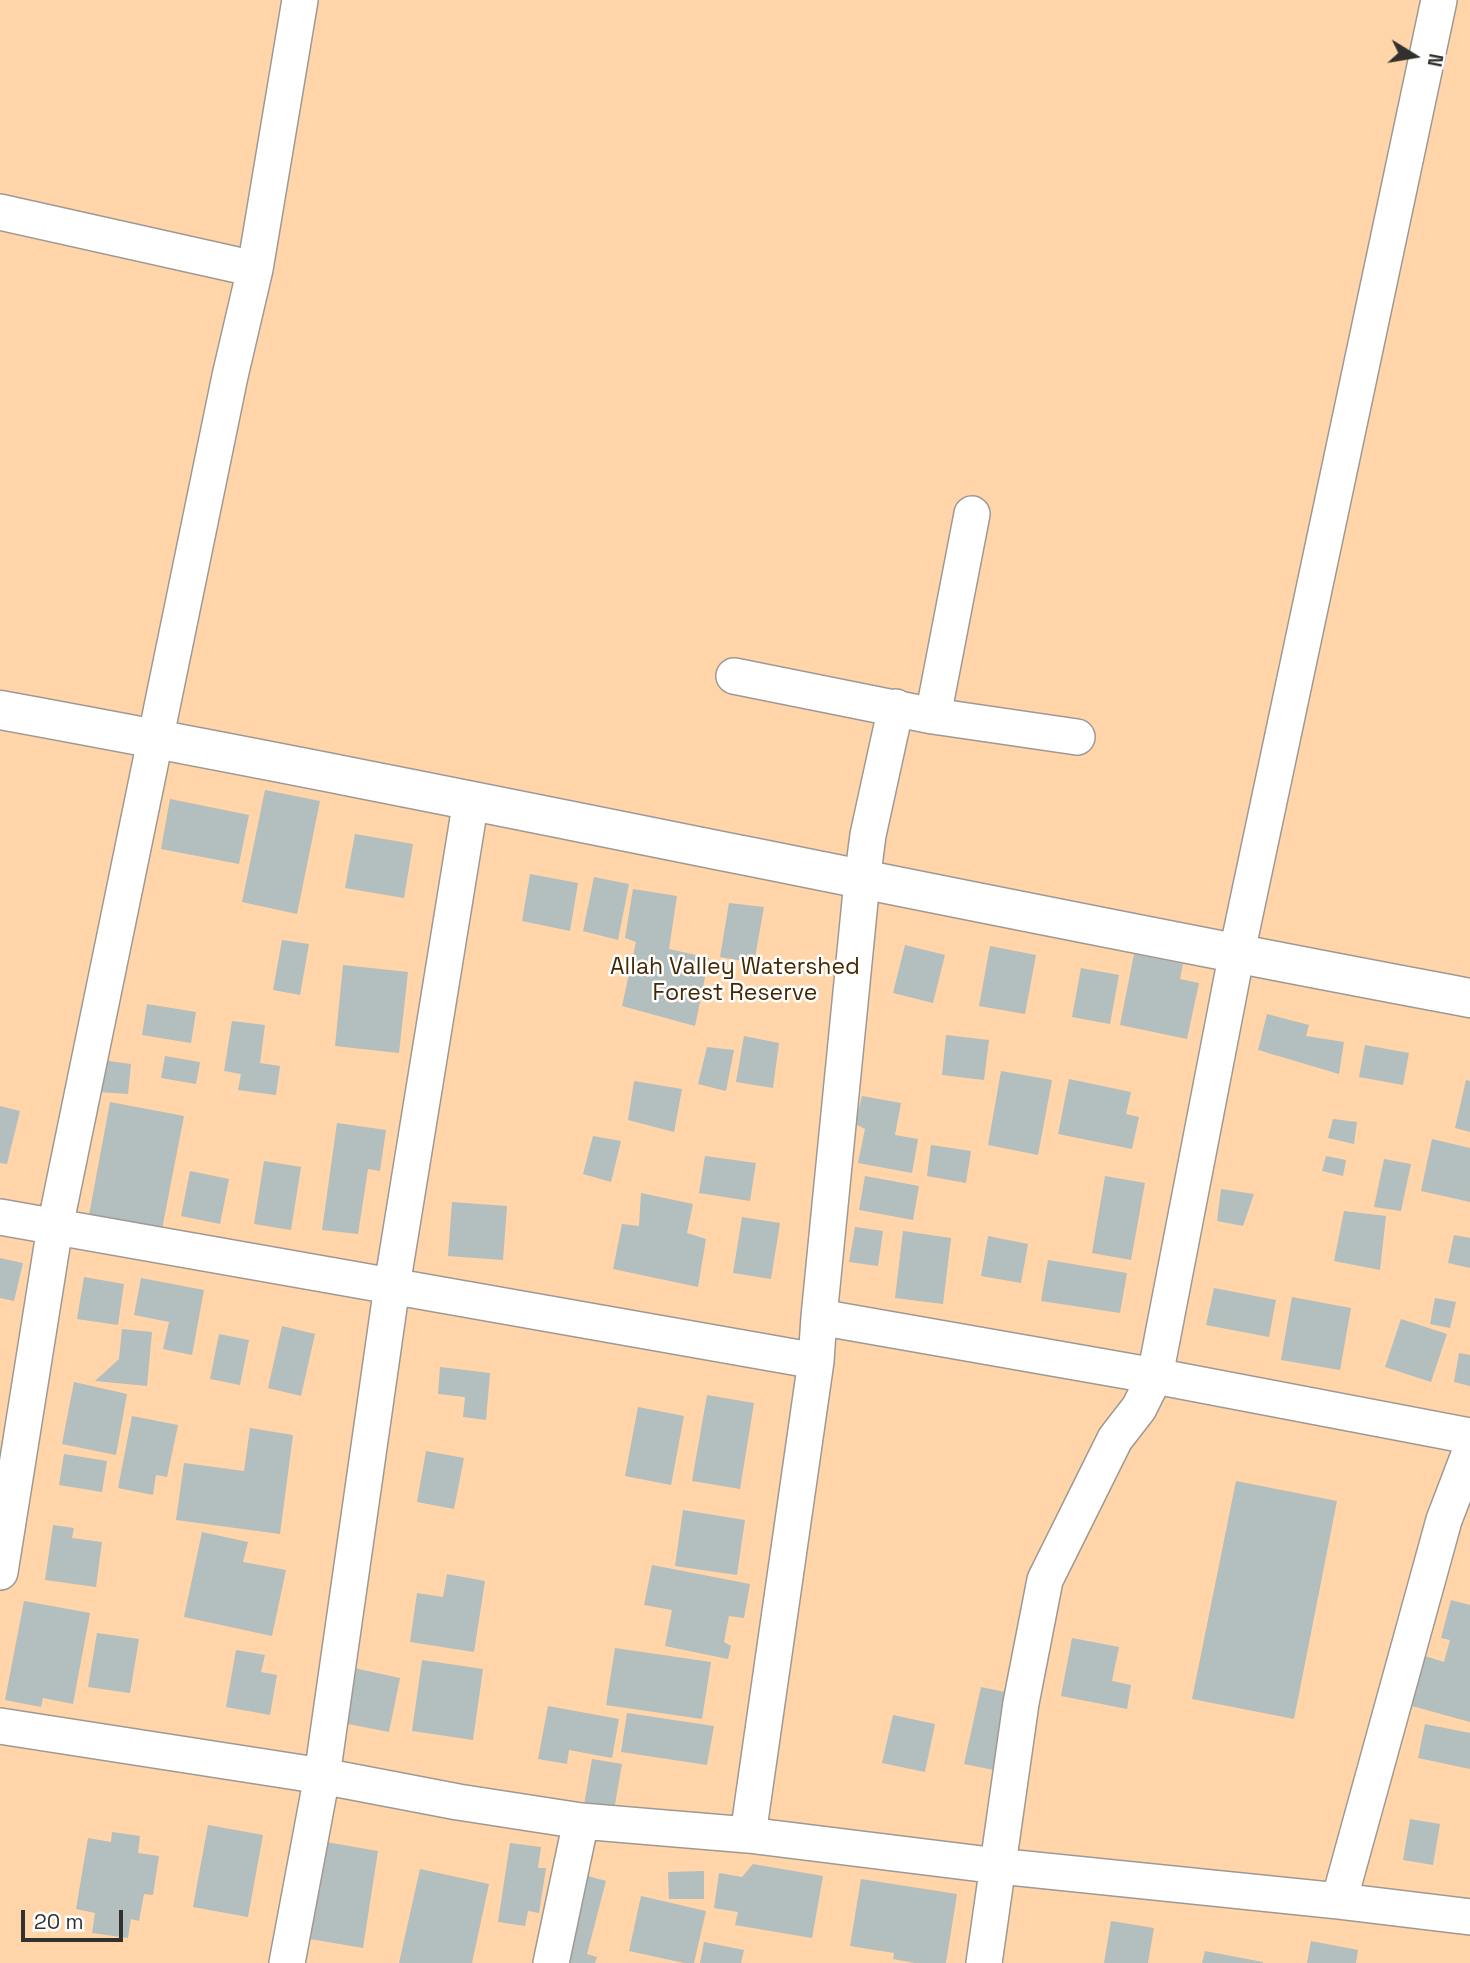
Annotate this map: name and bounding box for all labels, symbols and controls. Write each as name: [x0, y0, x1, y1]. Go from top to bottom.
north arrow: [1379, 21, 1449, 91]
text: N: [1422, 51, 1449, 69]
park label: Allah Valley Watershed Forest Reserve: [610, 954, 860, 1008]
scale bar: [24, 1896, 126, 1940]
text: 20 m: [34, 1908, 84, 1935]

